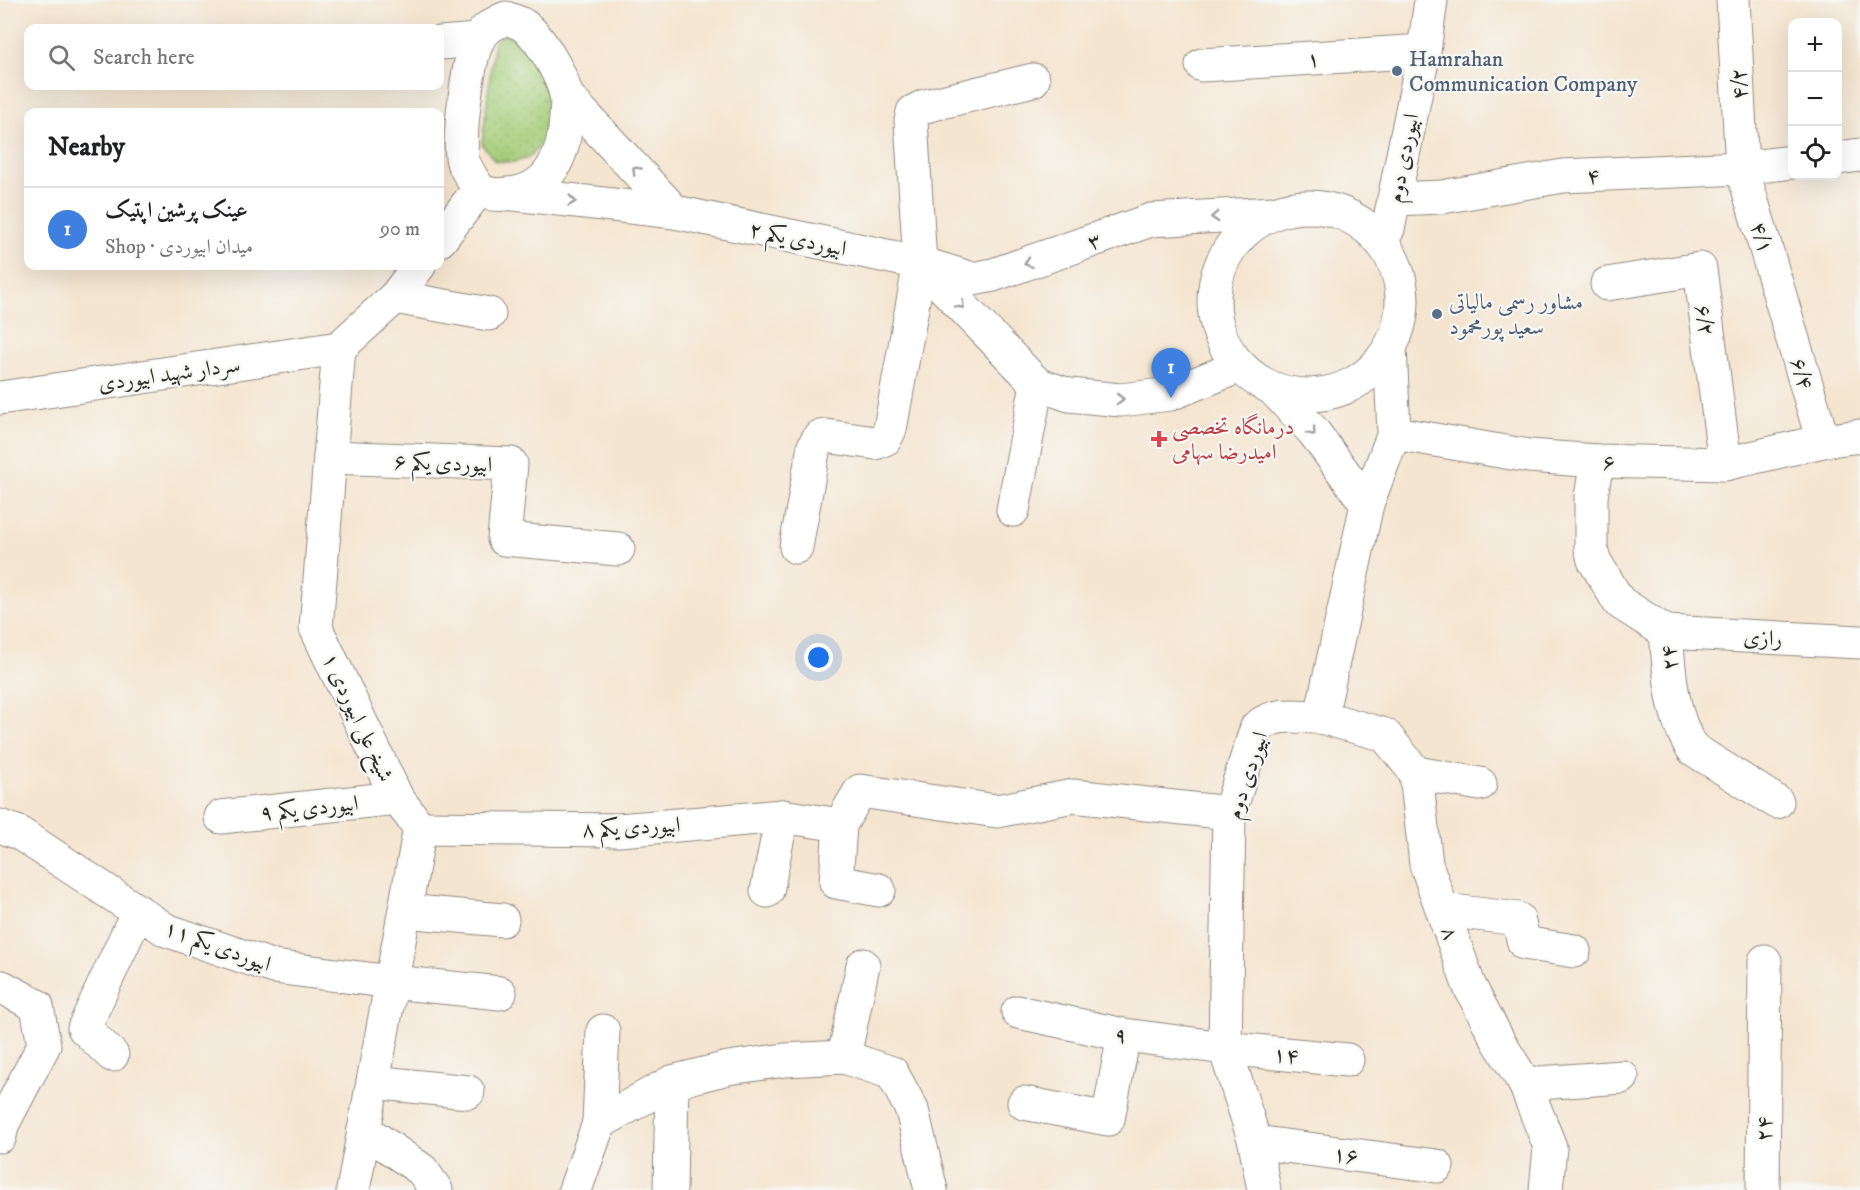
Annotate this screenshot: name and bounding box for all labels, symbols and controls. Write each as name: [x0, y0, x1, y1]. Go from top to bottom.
map controls: [1788, 18, 1842, 180]
button: +: [1788, 18, 1842, 72]
search box: [24, 24, 444, 90]
icon: search: [45, 41, 78, 74]
text: Search here: [93, 44, 195, 71]
street label: ۱: [1306, 46, 1320, 73]
place label: Hamrahan Communication Company: [1409, 46, 1638, 98]
marker: Hamrahan Communication Company: [1390, 64, 1404, 78]
street label: ۴/۲: [1725, 67, 1754, 100]
button: −: [1788, 72, 1842, 126]
street label: ابیوردی دوم: [1382, 111, 1430, 206]
button: locate: [1788, 126, 1842, 180]
text: Nearby: [48, 131, 125, 164]
street label: ۴: [1586, 163, 1600, 190]
one-way arrow: [632, 166, 643, 177]
one-way arrow: [568, 194, 577, 207]
text: عینک پرشین اپتیک: [105, 197, 248, 224]
one-way arrow: [1211, 210, 1220, 223]
street label: ۲ ابیوردی یکم: [745, 216, 849, 269]
text: 1: [64, 217, 71, 242]
text: 90 m: [380, 217, 420, 242]
street label: ۴/۱: [1744, 218, 1779, 257]
street label: ۳: [1084, 227, 1105, 256]
text: Shop · میدان ابیوردی: [105, 235, 253, 260]
one-way arrow: [1023, 255, 1034, 268]
place label: مشاور رسمی مالیاتی سعید پورمحمود: [1449, 289, 1583, 343]
one-way arrow: [953, 298, 964, 309]
street label: ۶/۲: [1689, 303, 1720, 338]
marker: مشاور رسمی مالیاتی سعید پورمحمود: [1430, 307, 1444, 321]
pin: 1: [1152, 348, 1190, 398]
street label: سردار شهید ابیوردی: [97, 351, 242, 398]
street label: ۶/۴: [1784, 354, 1819, 393]
one-way arrow: [1116, 393, 1125, 405]
place label: درمانگاه تخصصی امیدرضا سهامی: [1172, 413, 1294, 466]
one-way arrow: [1305, 425, 1316, 436]
marker: درمانگاه تخصصی امیدرضا سهامی: [1150, 430, 1168, 448]
street label: ۶ ابیوردی یکم: [393, 448, 493, 485]
street label: ۶: [1602, 449, 1616, 476]
street label: رازی: [1743, 624, 1783, 653]
your location: [804, 643, 833, 672]
street label: ۲۴: [1655, 644, 1684, 672]
street label: شیخ علی ابیوردی ۱: [311, 649, 399, 788]
street label: ابیوردی دوم: [1221, 728, 1279, 824]
street label: ۹ ابیوردی یکم: [259, 790, 360, 833]
street label: ۸ ابیوردی یکم: [581, 811, 681, 850]
street label: ۱۱ ابیوردی یکم: [158, 915, 275, 984]
street label: ۸: [1435, 923, 1464, 944]
street label: ۹: [1112, 1021, 1129, 1050]
street label: ۱۴: [1272, 1041, 1300, 1070]
street label: ۲۴: [1751, 1116, 1778, 1142]
street label: ۱۶: [1331, 1141, 1360, 1170]

